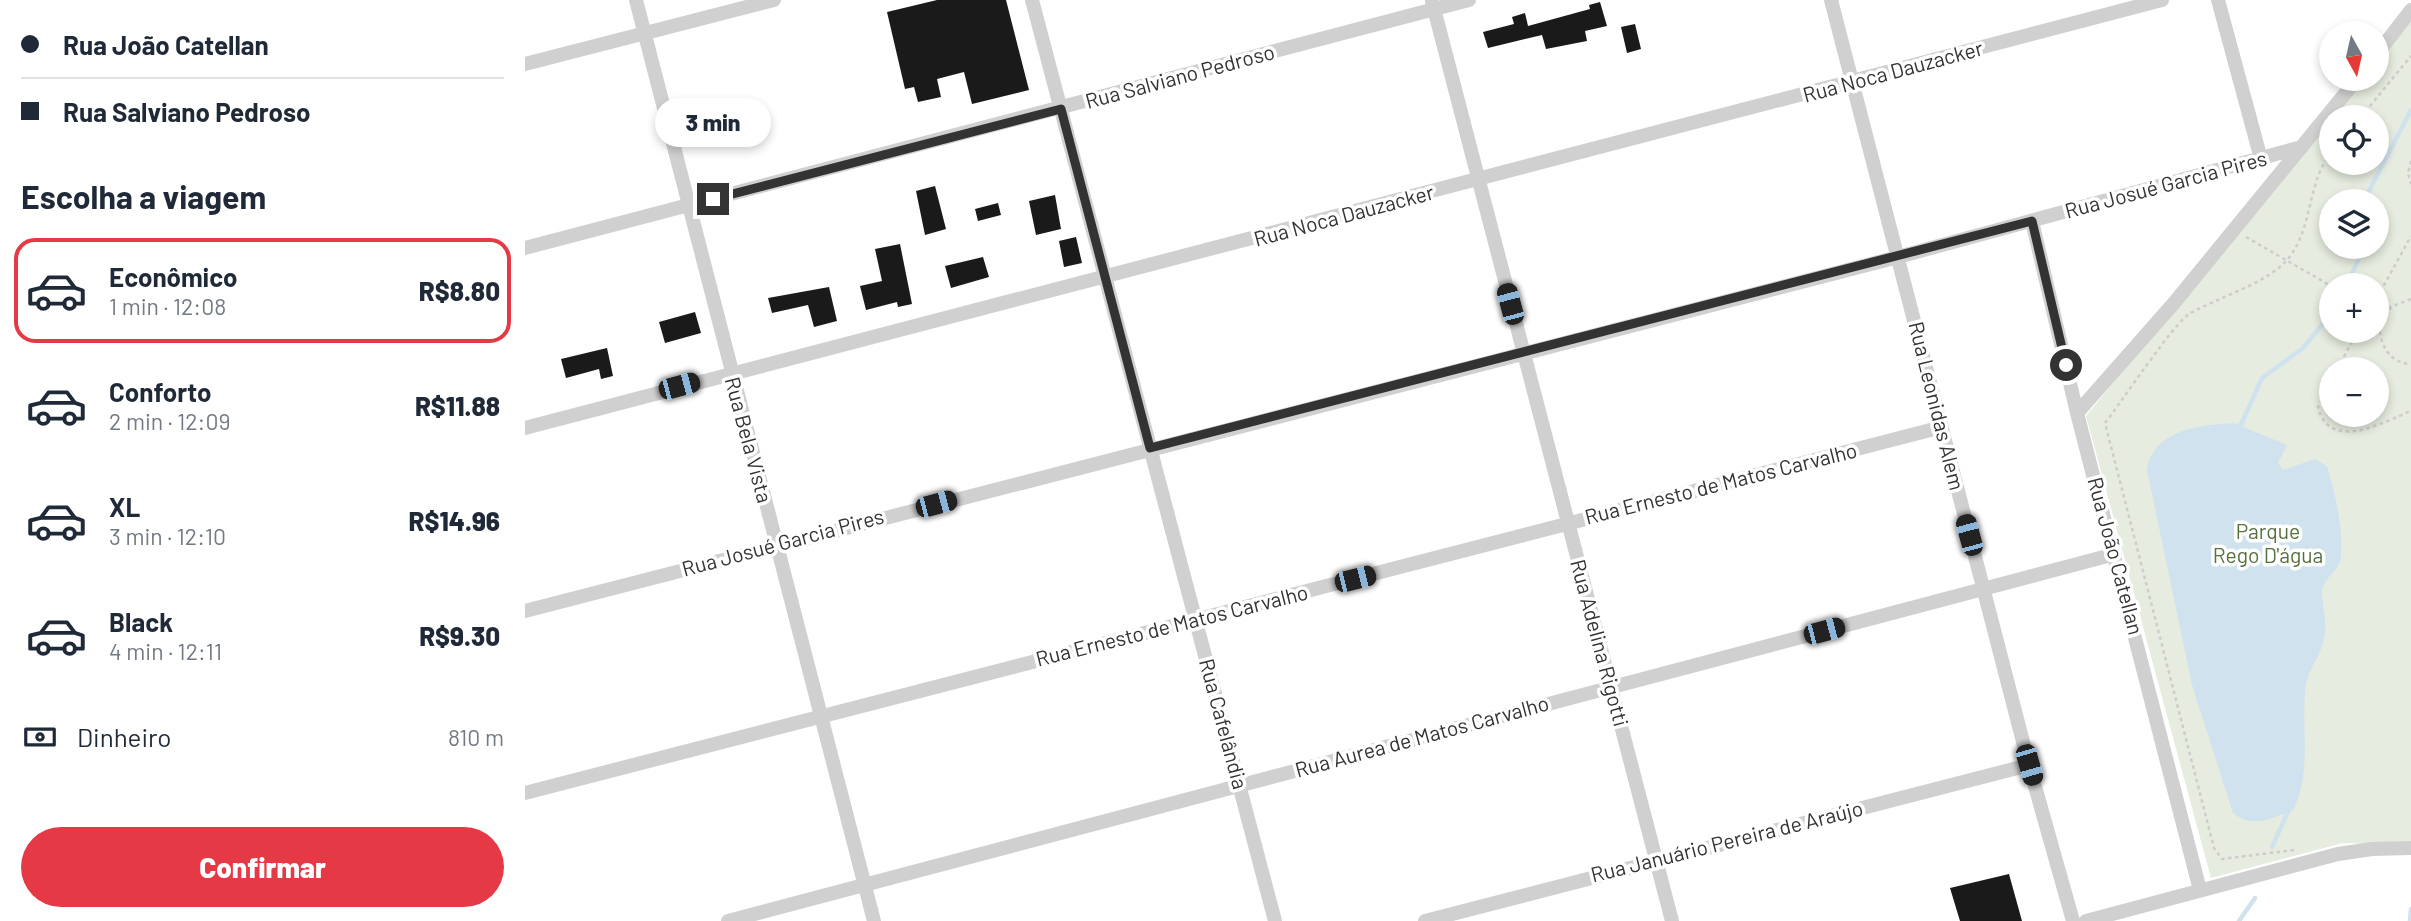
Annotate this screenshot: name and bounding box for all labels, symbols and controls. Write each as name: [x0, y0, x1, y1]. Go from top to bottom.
north arrow: [2319, 21, 2389, 91]
map controls: [2319, 21, 2389, 427]
text: Rua João Catellan: [63, 29, 269, 60]
street label: Rua Noca Dauzacker: [1800, 34, 1986, 107]
street label: Rua Salviano Pedroso: [1082, 38, 1277, 113]
text: Rua Salviano Pedroso: [63, 96, 310, 127]
callout: 3 min: [655, 97, 771, 146]
button: locate: [2319, 105, 2389, 175]
text: 3 min: [685, 108, 741, 136]
street label: Rua Josué Garcia Pires: [2062, 145, 2269, 223]
text: Escolha a viagem: [21, 177, 266, 215]
street label: Rua Noca Dauzacker: [1251, 178, 1437, 251]
route end: [697, 183, 729, 215]
button: layers: [2319, 189, 2389, 259]
icon: car: [25, 259, 88, 322]
text: Econômico: [109, 261, 238, 292]
button: +: [2319, 273, 2389, 343]
text: R$8.80: [419, 275, 500, 306]
car: [1495, 281, 1526, 327]
text: 1 min · 12:08: [109, 292, 226, 320]
street label: Rua Leonidas Alem: [1904, 319, 1971, 493]
route start: [2050, 349, 2082, 381]
button: −: [2319, 357, 2389, 427]
car: [656, 370, 703, 402]
icon: car: [25, 374, 88, 437]
street label: Rua Bela Vista: [721, 374, 778, 505]
text: Conforto: [109, 376, 212, 407]
text: R$11.88: [415, 390, 500, 421]
text: 2 min · 12:09: [109, 407, 230, 435]
street label: Rua Ernesto de Matos Carvalho: [1582, 437, 1859, 529]
street label: Rua João Catellan: [2083, 474, 2150, 637]
car: [913, 488, 960, 520]
icon: car: [25, 489, 88, 552]
text: XL: [109, 491, 140, 522]
street label: Rua Josué Garcia Pires: [679, 503, 886, 581]
text: R$14.96: [409, 505, 500, 536]
car: [1954, 512, 1985, 558]
park label: Parque Rego D'água: [2213, 518, 2323, 567]
text: 3 min · 12:10: [109, 522, 226, 550]
street label: Rua Adelina Rigotti: [1566, 556, 1635, 729]
car: [1333, 564, 1378, 594]
street label: Rua Ernesto de Matos Carvalho: [1033, 579, 1310, 671]
icon: car: [25, 604, 88, 667]
text: Black: [109, 606, 173, 637]
car: [1801, 615, 1848, 647]
text: R$9.30: [419, 620, 500, 651]
text: 4 min · 12:11: [109, 637, 222, 665]
street label: Rua Cafelândia: [1195, 656, 1254, 792]
street label: Rua Aurea de Matos Carvalho: [1292, 690, 1551, 781]
icon: cash: [21, 718, 59, 756]
text: Dinheiro: [77, 721, 172, 752]
text: 810 m: [448, 723, 504, 751]
car: [2014, 742, 2045, 788]
street label: Rua Januário Pereira de Araújo: [1588, 795, 1865, 886]
button: Confirmar: [21, 827, 504, 907]

